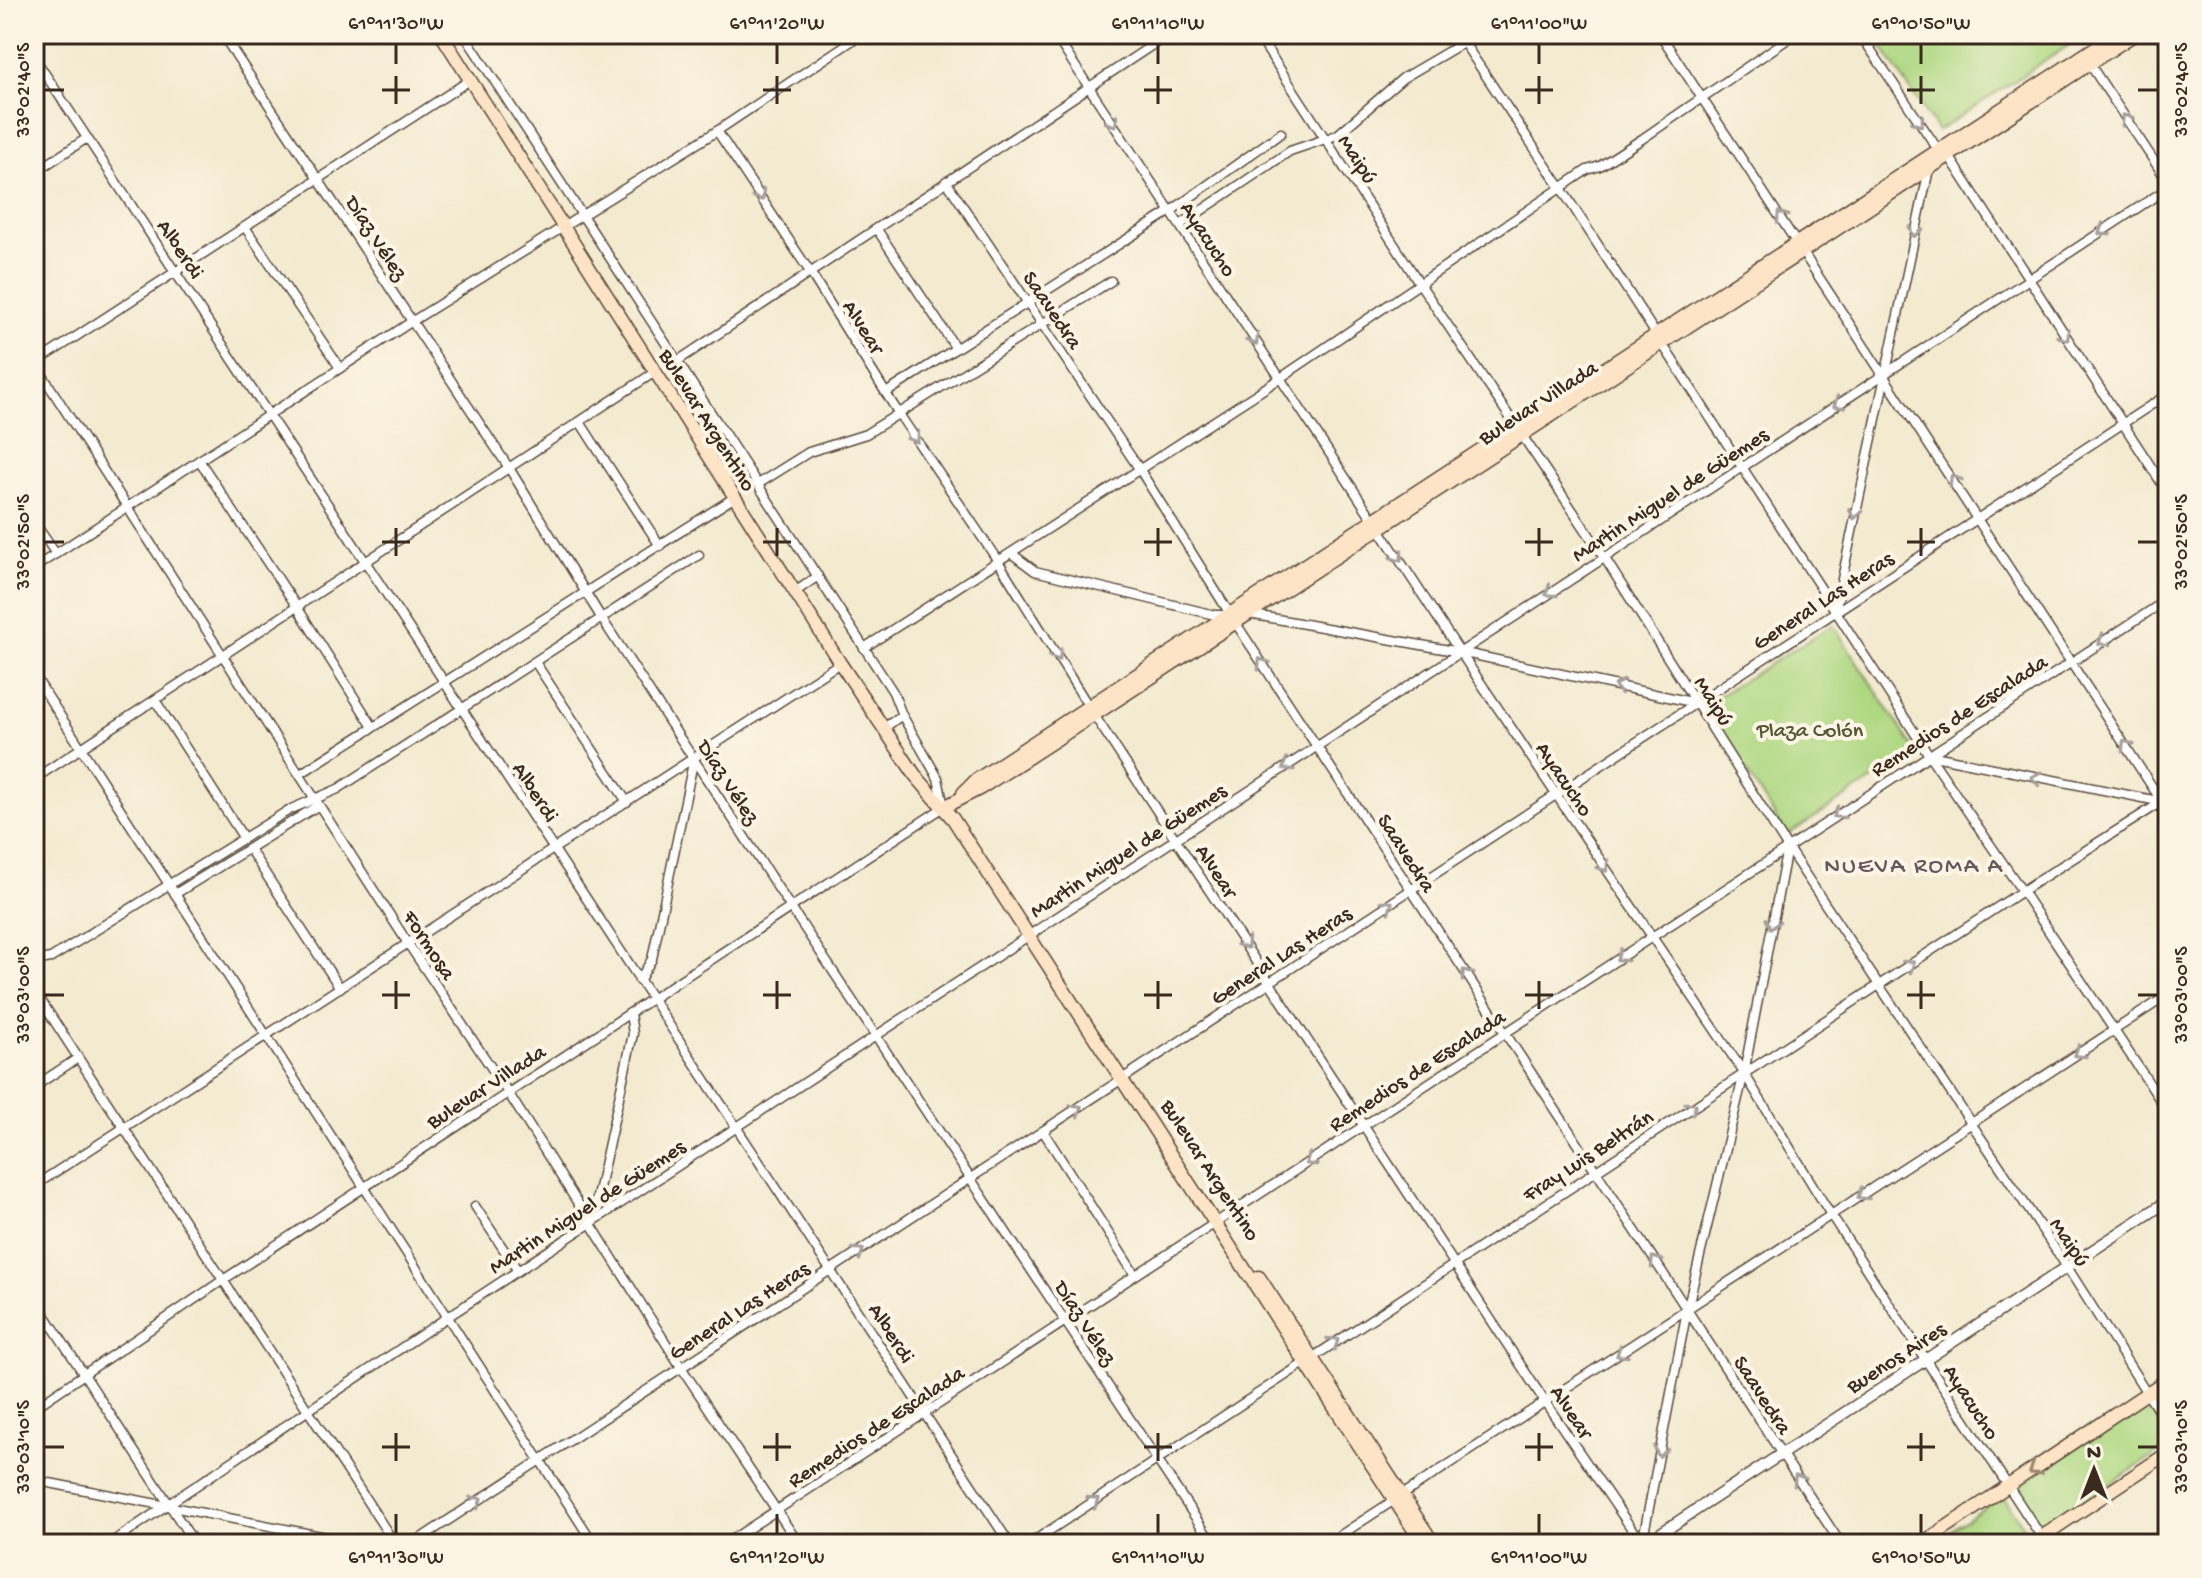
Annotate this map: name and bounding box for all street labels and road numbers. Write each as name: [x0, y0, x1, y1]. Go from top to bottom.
street label: Maipú: [1330, 131, 1381, 190]
street label: Díaz Vélez: [337, 190, 412, 287]
street label: Ayacucho: [1173, 198, 1241, 283]
street label: Alberdi: [149, 216, 208, 285]
street label: Saavedra: [1015, 267, 1087, 356]
street label: Alvear: [835, 296, 889, 362]
street label: Bulevar Argentino: [651, 344, 760, 497]
street label: Bulevar Villada: [1474, 356, 1604, 453]
street label: Martin Miguel de Güemes: [1568, 423, 1775, 570]
street label: General Las Heras: [1749, 547, 1900, 658]
street label: Remedios de Escalada: [1867, 650, 2054, 784]
street label: Maipú: [1686, 673, 1737, 732]
street label: Díaz Vélez: [689, 734, 764, 831]
street label: Ayacucho: [1528, 738, 1597, 823]
street label: Alberdi: [505, 758, 563, 828]
street label: Martin Miguel de Güemes: [1026, 779, 1233, 926]
street label: Saavedra: [1370, 810, 1440, 899]
street label: Alvear: [1188, 840, 1243, 906]
street label: General Las Heras: [1207, 902, 1358, 1013]
street label: Formosa: [395, 906, 460, 987]
street label: Remedios de Escalada: [1325, 1005, 1512, 1139]
street label: Bulevar Villada: [422, 1040, 552, 1137]
street label: Bulevar Argentino: [1153, 1095, 1264, 1247]
street label: Fray Luis Beltrán: [1518, 1105, 1660, 1210]
street label: Martin Miguel de Güemes: [485, 1135, 692, 1282]
street label: Maipú: [2042, 1214, 2093, 1273]
street label: General Las Heras: [665, 1257, 816, 1368]
street label: Díaz Vélez: [1046, 1275, 1121, 1372]
street label: Alberdi: [861, 1299, 919, 1369]
street label: Buenos Aires: [1842, 1317, 1952, 1402]
street label: Saavedra: [1726, 1352, 1796, 1441]
street label: Remedios de Escalada: [784, 1361, 971, 1495]
street label: Ayacucho: [1936, 1361, 2004, 1446]
street label: Alvear: [1542, 1382, 1598, 1447]

